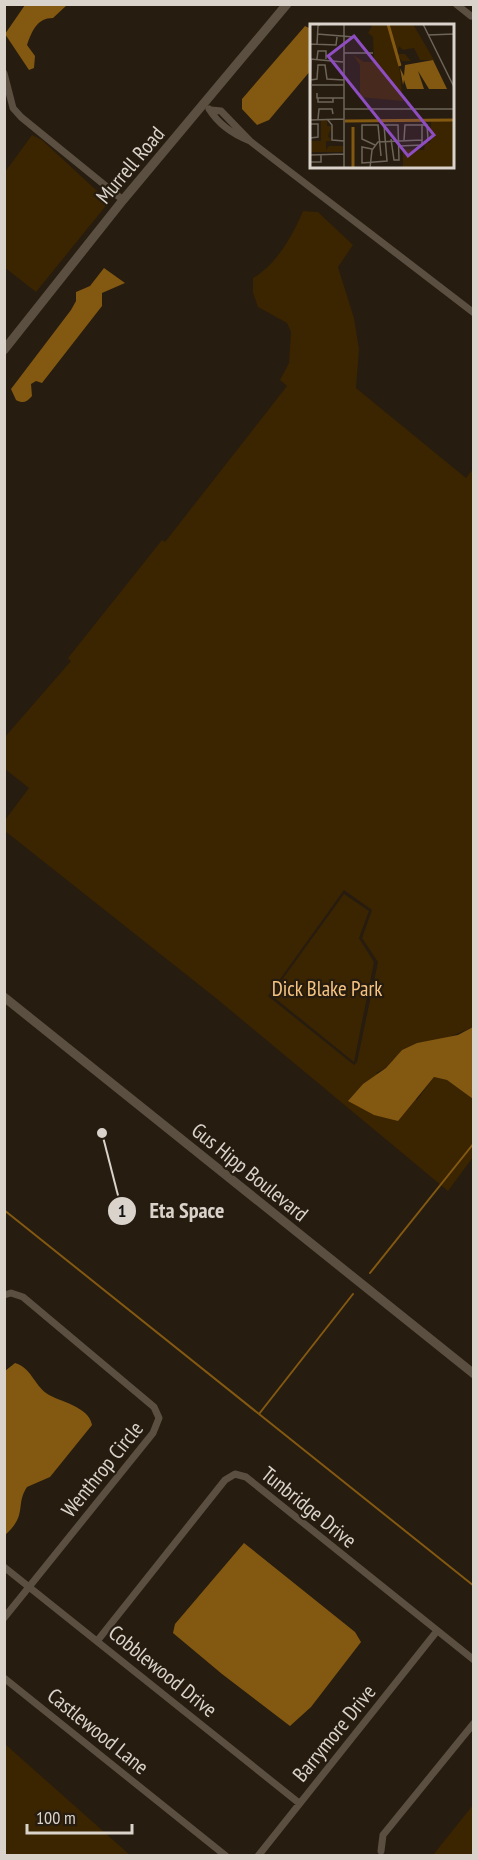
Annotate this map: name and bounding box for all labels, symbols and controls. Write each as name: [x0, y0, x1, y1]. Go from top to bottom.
inset map: [310, 24, 454, 168]
street label: Murrell Road: [90, 121, 170, 209]
park label: Dick Blake Park: [272, 975, 382, 1002]
street label: Gus Hipp Boulevard: [186, 1117, 314, 1227]
callout: Eta Space: [107, 1191, 236, 1231]
text: Eta Space: [150, 1196, 224, 1224]
text: 1: [118, 1199, 126, 1222]
street label: Wenthrop Circle: [55, 1416, 149, 1522]
street label: Tunbridge Drive: [256, 1460, 362, 1554]
street label: Cobblewood Drive: [103, 1619, 223, 1723]
street label: Barrymore Drive: [287, 1679, 381, 1787]
street label: Castlewood Lane: [42, 1682, 154, 1780]
scale bar: [27, 1797, 132, 1835]
text: 100 m: [36, 1806, 76, 1829]

